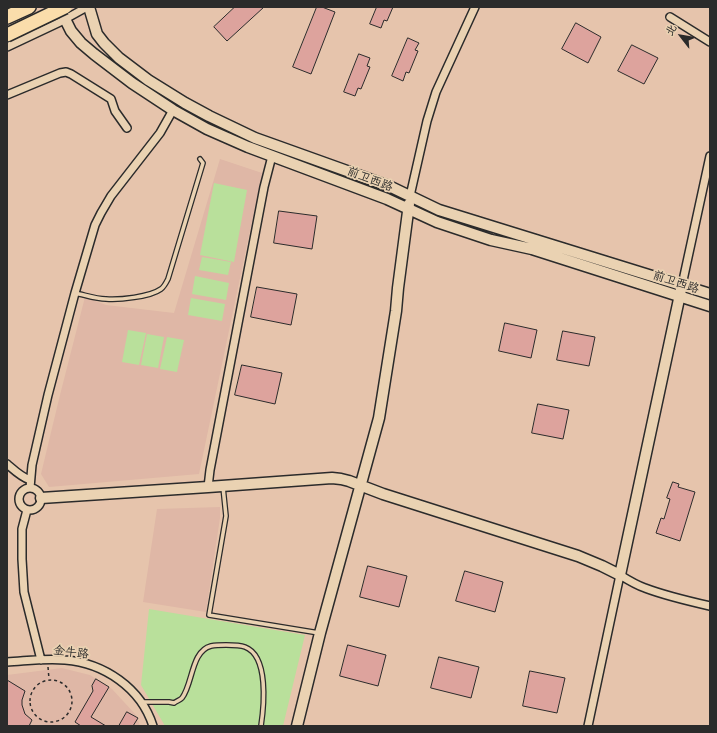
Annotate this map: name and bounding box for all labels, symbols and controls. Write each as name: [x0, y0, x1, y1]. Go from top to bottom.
north arrow: [661, 16, 701, 56]
text: 北: [661, 21, 680, 38]
street label: 前卫西路: [345, 164, 395, 194]
street label: 前卫西路: [651, 268, 701, 296]
street label: 金牛路: [52, 643, 90, 661]

